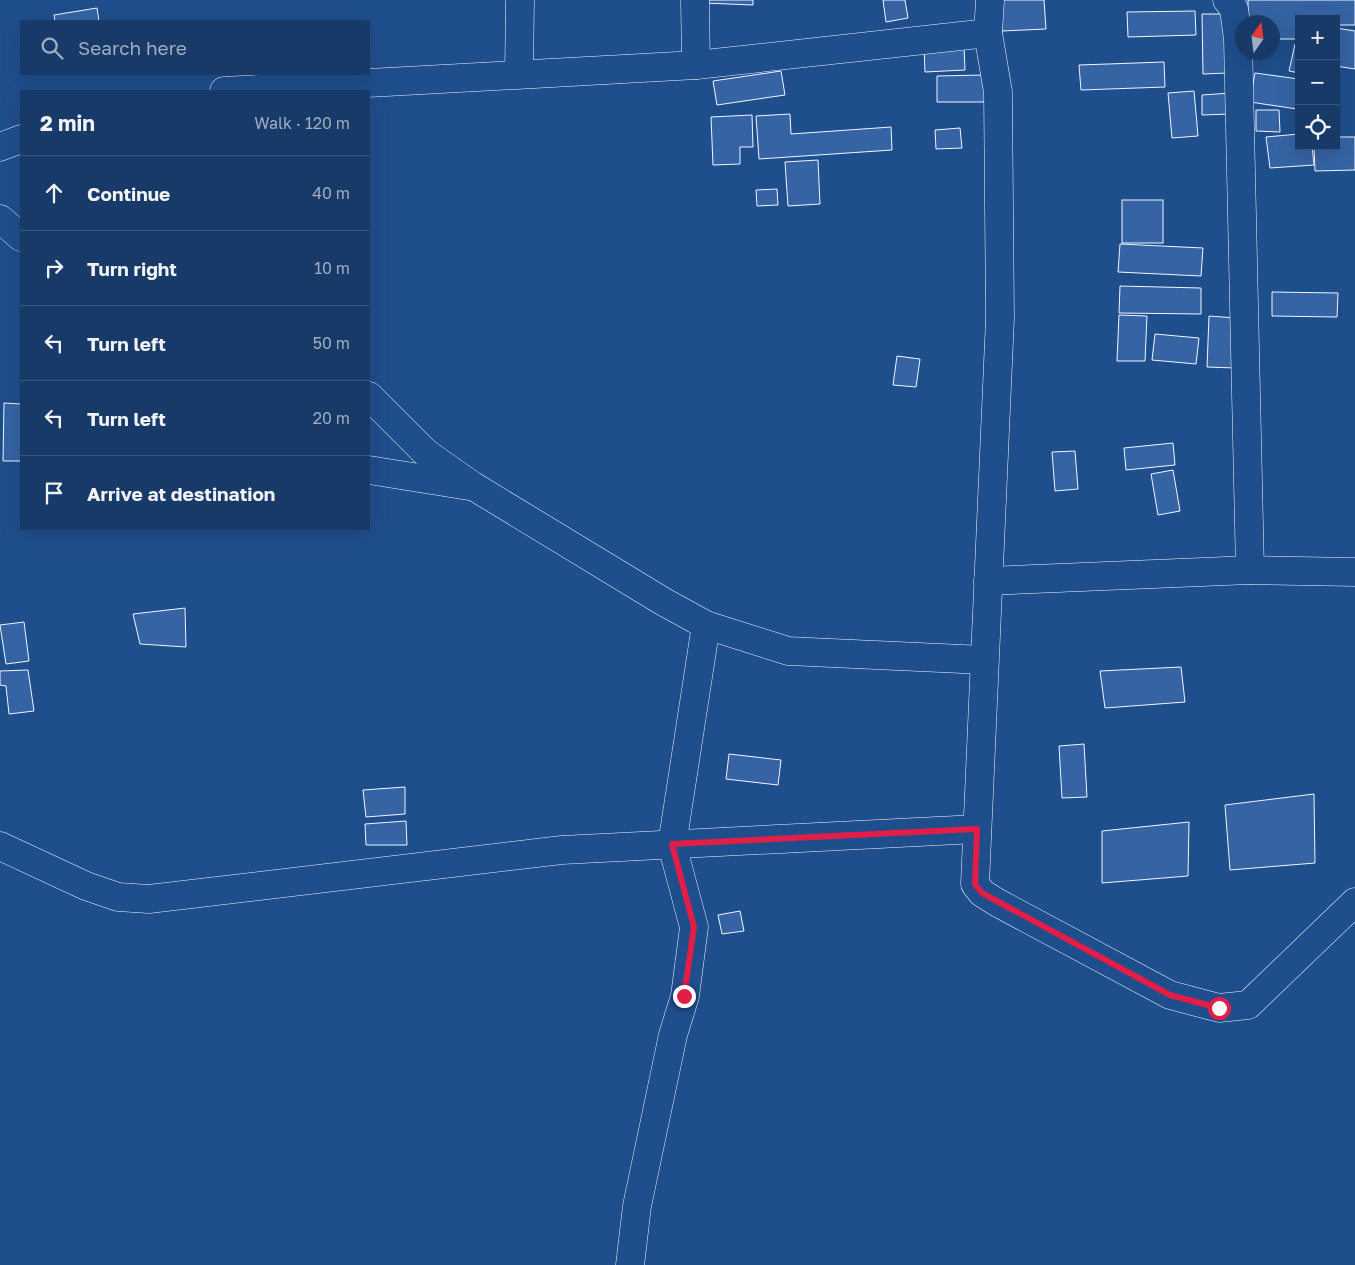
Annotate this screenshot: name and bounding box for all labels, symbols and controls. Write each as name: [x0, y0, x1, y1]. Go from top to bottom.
north arrow: [1235, 15, 1280, 60]
map controls: [1295, 15, 1340, 150]
button: +: [1295, 15, 1340, 60]
search box: [20, 20, 370, 75]
icon: search: [38, 34, 66, 62]
text: Search here: [78, 36, 187, 59]
button: −: [1295, 60, 1340, 105]
button: locate: [1295, 105, 1340, 150]
text: 2 min: [40, 110, 95, 136]
text: Walk · 120 m: [254, 113, 350, 133]
icon: ahead: [40, 179, 68, 207]
text: Continue: [87, 182, 170, 205]
text: 40 m: [312, 183, 350, 203]
icon: right: [40, 254, 68, 282]
text: Turn right: [87, 257, 177, 280]
text: 10 m: [314, 258, 350, 278]
icon: left: [40, 329, 68, 357]
text: Turn left: [87, 332, 166, 355]
text: 50 m: [313, 333, 350, 353]
icon: left: [40, 404, 68, 432]
text: Turn left: [87, 407, 166, 430]
text: 20 m: [313, 408, 350, 428]
icon: arrive: [40, 479, 68, 507]
text: Arrive at destination: [87, 482, 275, 505]
route end: [673, 985, 696, 1008]
route start: [1208, 997, 1231, 1020]

